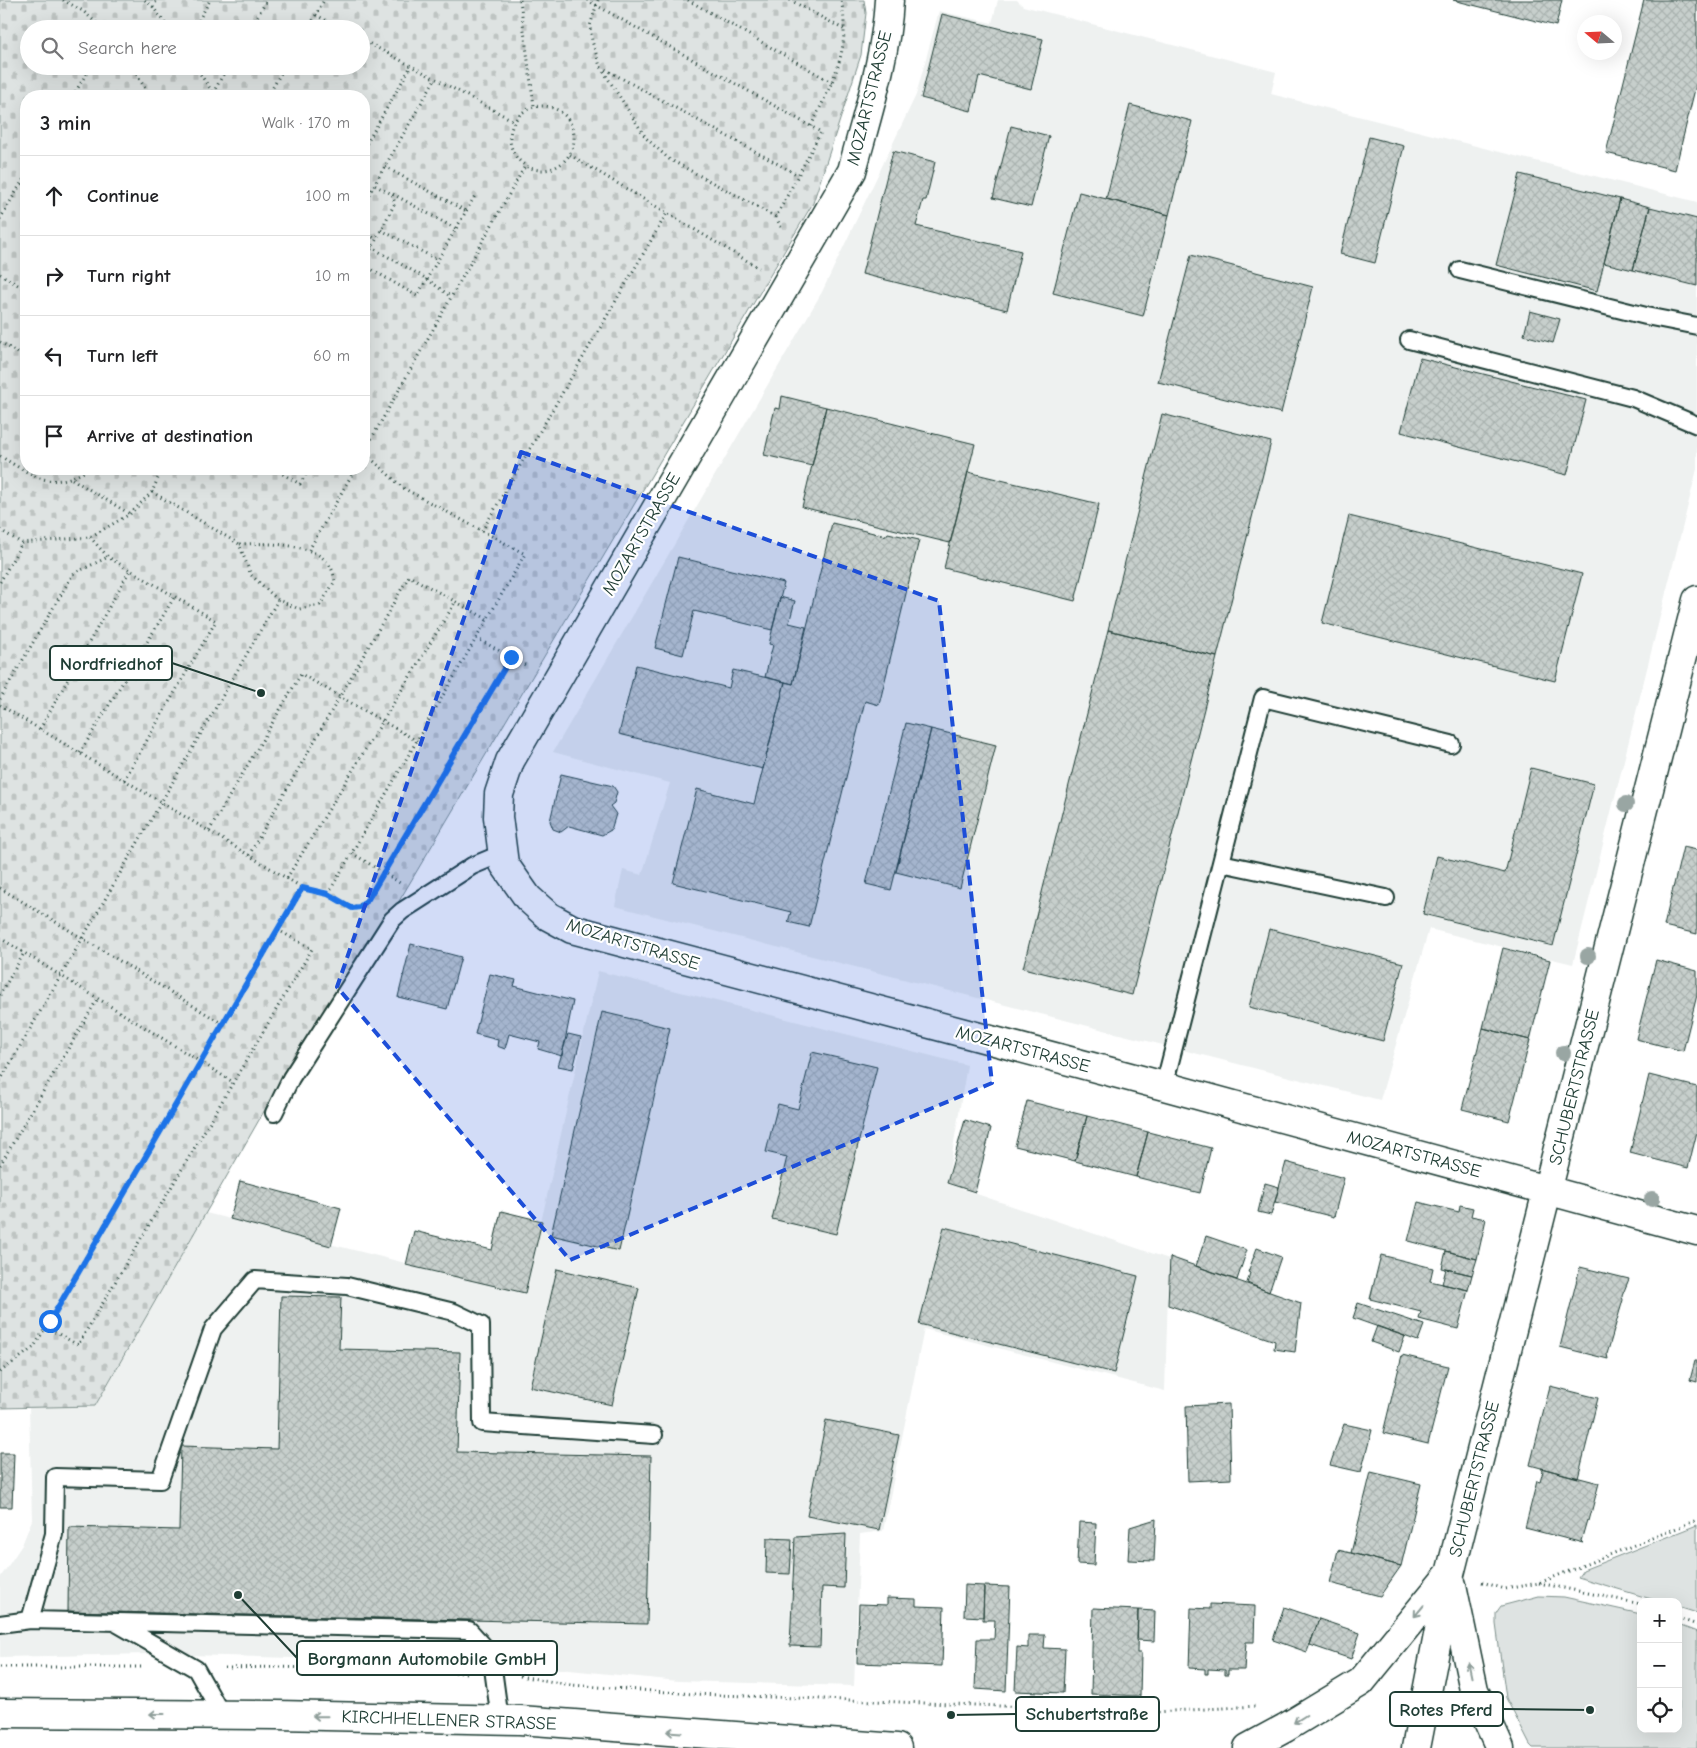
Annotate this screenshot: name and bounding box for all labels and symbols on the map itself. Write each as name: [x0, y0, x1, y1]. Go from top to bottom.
north arrow: [1577, 15, 1622, 60]
street label: MOZARTSTRASSE: [843, 28, 896, 168]
street label: MOZARTSTRASSE: [598, 469, 685, 599]
callout: Nordfriedhof: [50, 646, 172, 680]
route end: [500, 646, 523, 669]
text: Nordfriedhof: [60, 653, 163, 675]
street label: MOZARTSTRASSE: [564, 914, 702, 975]
street label: SCHUBERTSTRASSE: [1545, 1007, 1604, 1167]
street label: MOZARTSTRASSE: [953, 1021, 1092, 1078]
street label: MOZARTSTRASSE: [1344, 1126, 1483, 1183]
route start: [39, 1310, 62, 1333]
street label: SCHUBERTSTRASSE: [1445, 1399, 1504, 1559]
one-way arrow: [1413, 1605, 1424, 1618]
callout: Borgmann Automobile GmbH: [297, 1641, 557, 1675]
text: Borgmann Automobile GmbH: [307, 1648, 547, 1670]
one-way arrow: [1465, 1663, 1474, 1679]
callout: Rotes Pferd: [1390, 1692, 1503, 1726]
callout: Schubertstraße: [1016, 1697, 1159, 1731]
text: Rotes Pferd: [1399, 1699, 1493, 1721]
text: Schubertstraße: [1026, 1703, 1148, 1725]
street label: KIRCHHELLENER STRASSE: [341, 1706, 557, 1735]
one-way arrow: [149, 1709, 166, 1719]
one-way arrow: [312, 1711, 328, 1721]
one-way arrow: [1293, 1714, 1307, 1725]
one-way arrow: [666, 1727, 682, 1737]

